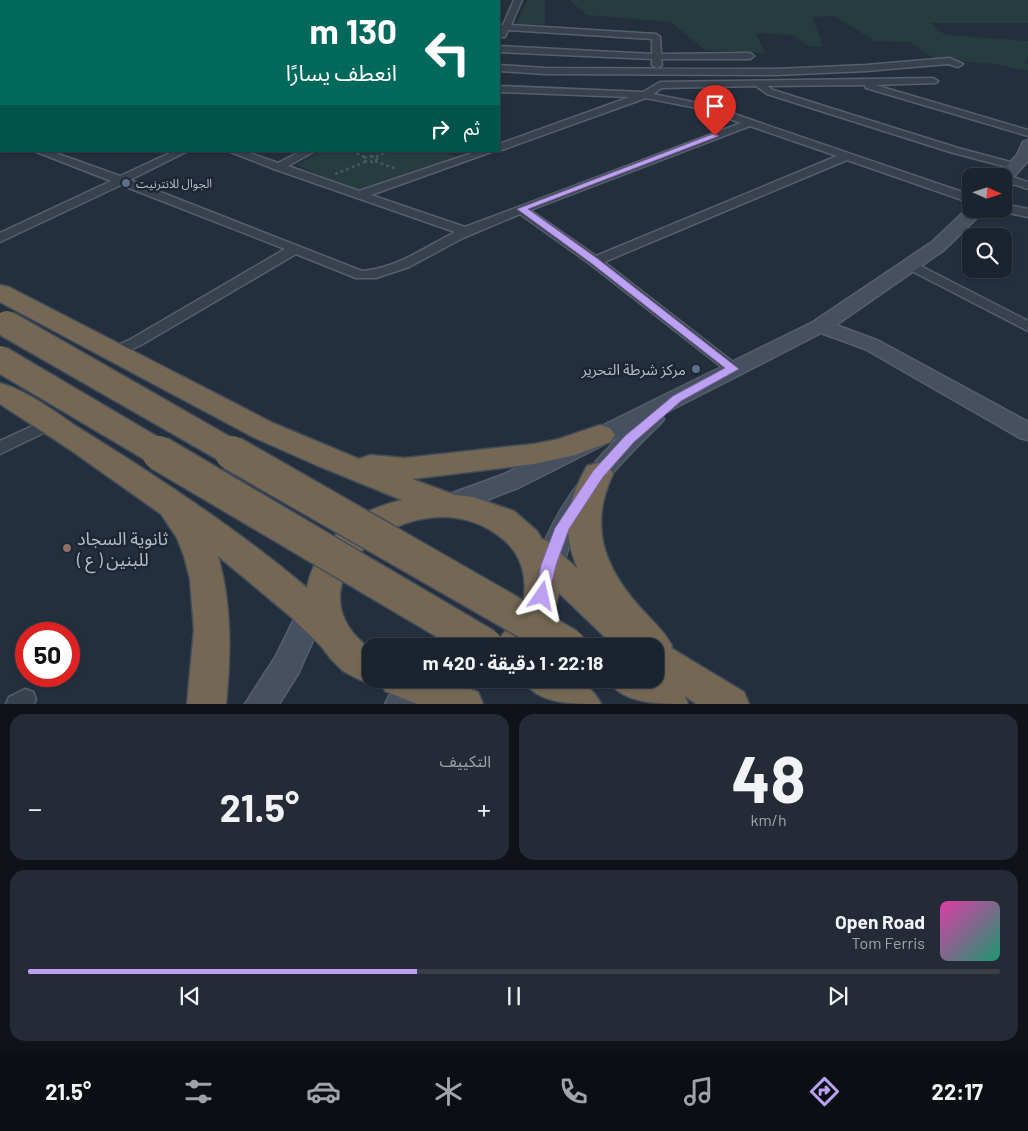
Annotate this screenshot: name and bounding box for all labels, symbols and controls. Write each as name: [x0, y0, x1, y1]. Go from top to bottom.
text: 130 m: [310, 9, 397, 51]
icon: left: [415, 20, 480, 85]
text: انعطف يسارًا: [286, 59, 397, 85]
pin: [694, 85, 736, 136]
icon: arrive: [701, 92, 729, 120]
icon: right: [426, 115, 454, 143]
text: ثم: [464, 116, 480, 139]
north arrow: [962, 168, 1012, 218]
map controls: [962, 168, 1012, 278]
place label: الجوال للانترنيت: [136, 176, 212, 191]
marker: الجوال للانترنيت: [120, 177, 132, 189]
button: search: [962, 228, 1012, 278]
place label: مركز شرطة التحرير: [580, 360, 686, 379]
marker: مركز شرطة التحرير: [690, 363, 702, 375]
place label: ثانوية السجاد ( ع ) للبنين: [76, 527, 168, 574]
marker: ثانوية السجاد ( ع ) للبنين: [61, 542, 73, 554]
position arrow: [515, 569, 567, 621]
speed limit sign: 50: [15, 622, 80, 687]
text: 22:18 · 1 دقيقة · 420 m: [423, 651, 603, 674]
text: 48: [731, 738, 806, 816]
text: التكييف: [439, 751, 491, 770]
text: 21.5°: [220, 784, 299, 830]
text: −: [28, 791, 42, 825]
text: +: [477, 791, 491, 825]
text: km/h: [750, 810, 787, 829]
text: Open Road: [835, 910, 925, 933]
text: Tom Ferris: [851, 933, 925, 952]
icon: previous: [176, 982, 204, 1010]
icon: pause: [500, 982, 528, 1010]
icon: next: [824, 982, 852, 1010]
icon: filters: [181, 1074, 216, 1109]
icon: car: [306, 1074, 341, 1109]
icon: climate: [431, 1074, 466, 1109]
icon: phone: [556, 1074, 591, 1109]
icon: music: [681, 1074, 716, 1109]
icon: directions: [807, 1074, 842, 1109]
text: 21.5°: [45, 1078, 91, 1104]
text: 22:17: [932, 1078, 983, 1104]

